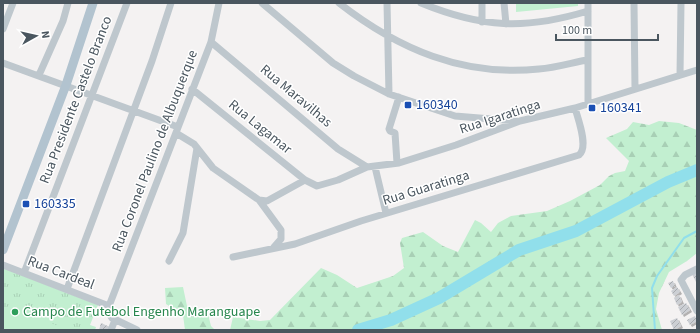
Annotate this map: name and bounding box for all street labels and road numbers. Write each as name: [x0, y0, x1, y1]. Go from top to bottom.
street label: Rua Presidente Castelo Branco: [35, 13, 117, 187]
street label: Rua Coronel Paulino de Albuquerque: [107, 47, 203, 255]
street label: Rua Maravilhas: [256, 60, 336, 132]
street label: Rua Igaratinga: [457, 94, 543, 140]
street label: Rua Lagamar: [224, 95, 296, 159]
street label: Rua Guaratinga: [380, 165, 472, 211]
street label: Rua Cardeal: [25, 251, 98, 295]

